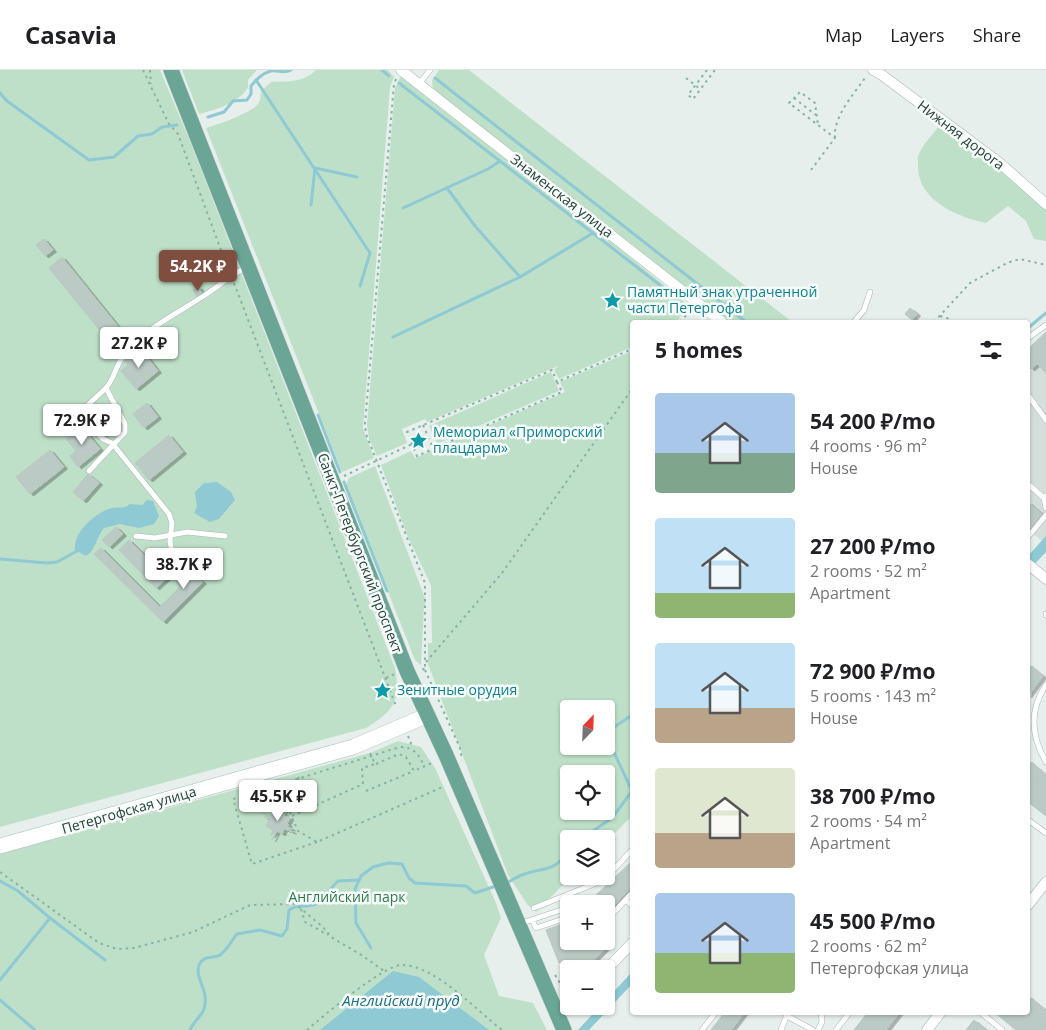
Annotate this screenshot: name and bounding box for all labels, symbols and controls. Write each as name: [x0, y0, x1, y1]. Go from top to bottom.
text: Casavia: [25, 18, 117, 51]
text: Map: [825, 23, 862, 47]
text: Layers: [890, 23, 945, 47]
text: Share: [973, 23, 1021, 47]
street label: Нижняя дорога: [914, 95, 1009, 174]
street label: Знаменская улица: [507, 150, 618, 242]
pin: 54.2K ₽: [152, 250, 244, 292]
text: 54.2K ₽: [170, 255, 226, 277]
place label: Памятный знак утраченной части Петергофа: [627, 282, 817, 317]
place icon: Памятный знак утраченной части Петергофа: [603, 290, 623, 310]
pin: 27.2K ₽: [93, 326, 185, 369]
text: 27.2K ₽: [111, 332, 167, 354]
text: 5 homes: [655, 336, 743, 364]
icon: filters: [977, 336, 1005, 364]
pin: 72.9K ₽: [36, 404, 128, 446]
text: 54 200 ₽/mo: [810, 407, 935, 435]
text: 72.9K ₽: [54, 409, 110, 431]
icon: home: [695, 413, 755, 473]
place label: Мемориал «Приморский плацдарм»: [433, 422, 603, 457]
place icon: Мемориал «Приморский плацдарм»: [409, 430, 429, 450]
text: 4 rooms · 96 m²: [810, 435, 927, 457]
street label: Санкт-Петербургский проспект: [313, 450, 408, 656]
text: House: [810, 457, 858, 479]
text: 27 200 ₽/mo: [810, 532, 935, 560]
icon: home: [695, 538, 755, 598]
pin: 38.7K ₽: [138, 548, 230, 590]
text: 38.7K ₽: [156, 553, 212, 575]
text: 2 rooms · 52 m²: [810, 560, 927, 582]
text: Apartment: [810, 582, 890, 604]
text: 72 900 ₽/mo: [810, 657, 935, 685]
icon: home: [695, 663, 755, 723]
place icon: Зенитные орудия: [373, 680, 393, 700]
place label: Зенитные орудия: [397, 680, 517, 699]
text: 5 rooms · 143 m²: [810, 685, 936, 707]
north arrow: [560, 700, 615, 755]
map controls: [560, 700, 615, 1015]
text: House: [810, 707, 858, 729]
button: locate: [560, 765, 615, 820]
pin: 45.5K ₽: [232, 780, 324, 822]
street label: Петергофская улица: [59, 781, 198, 838]
text: 38 700 ₽/mo: [810, 782, 935, 810]
text: 45.5K ₽: [250, 785, 306, 807]
icon: home: [695, 788, 755, 848]
text: 2 rooms · 54 m²: [810, 810, 927, 832]
button: layers: [560, 830, 615, 885]
text: Apartment: [810, 832, 890, 854]
park label: Английский парк: [288, 887, 406, 906]
button: +: [560, 895, 615, 950]
text: 45 500 ₽/mo: [810, 907, 935, 935]
icon: home: [695, 913, 755, 973]
text: 2 rooms · 62 m²: [810, 935, 927, 957]
text: Петергофская улица: [810, 957, 969, 979]
button: −: [560, 960, 615, 1015]
water label: Английский пруд: [341, 990, 460, 1010]

